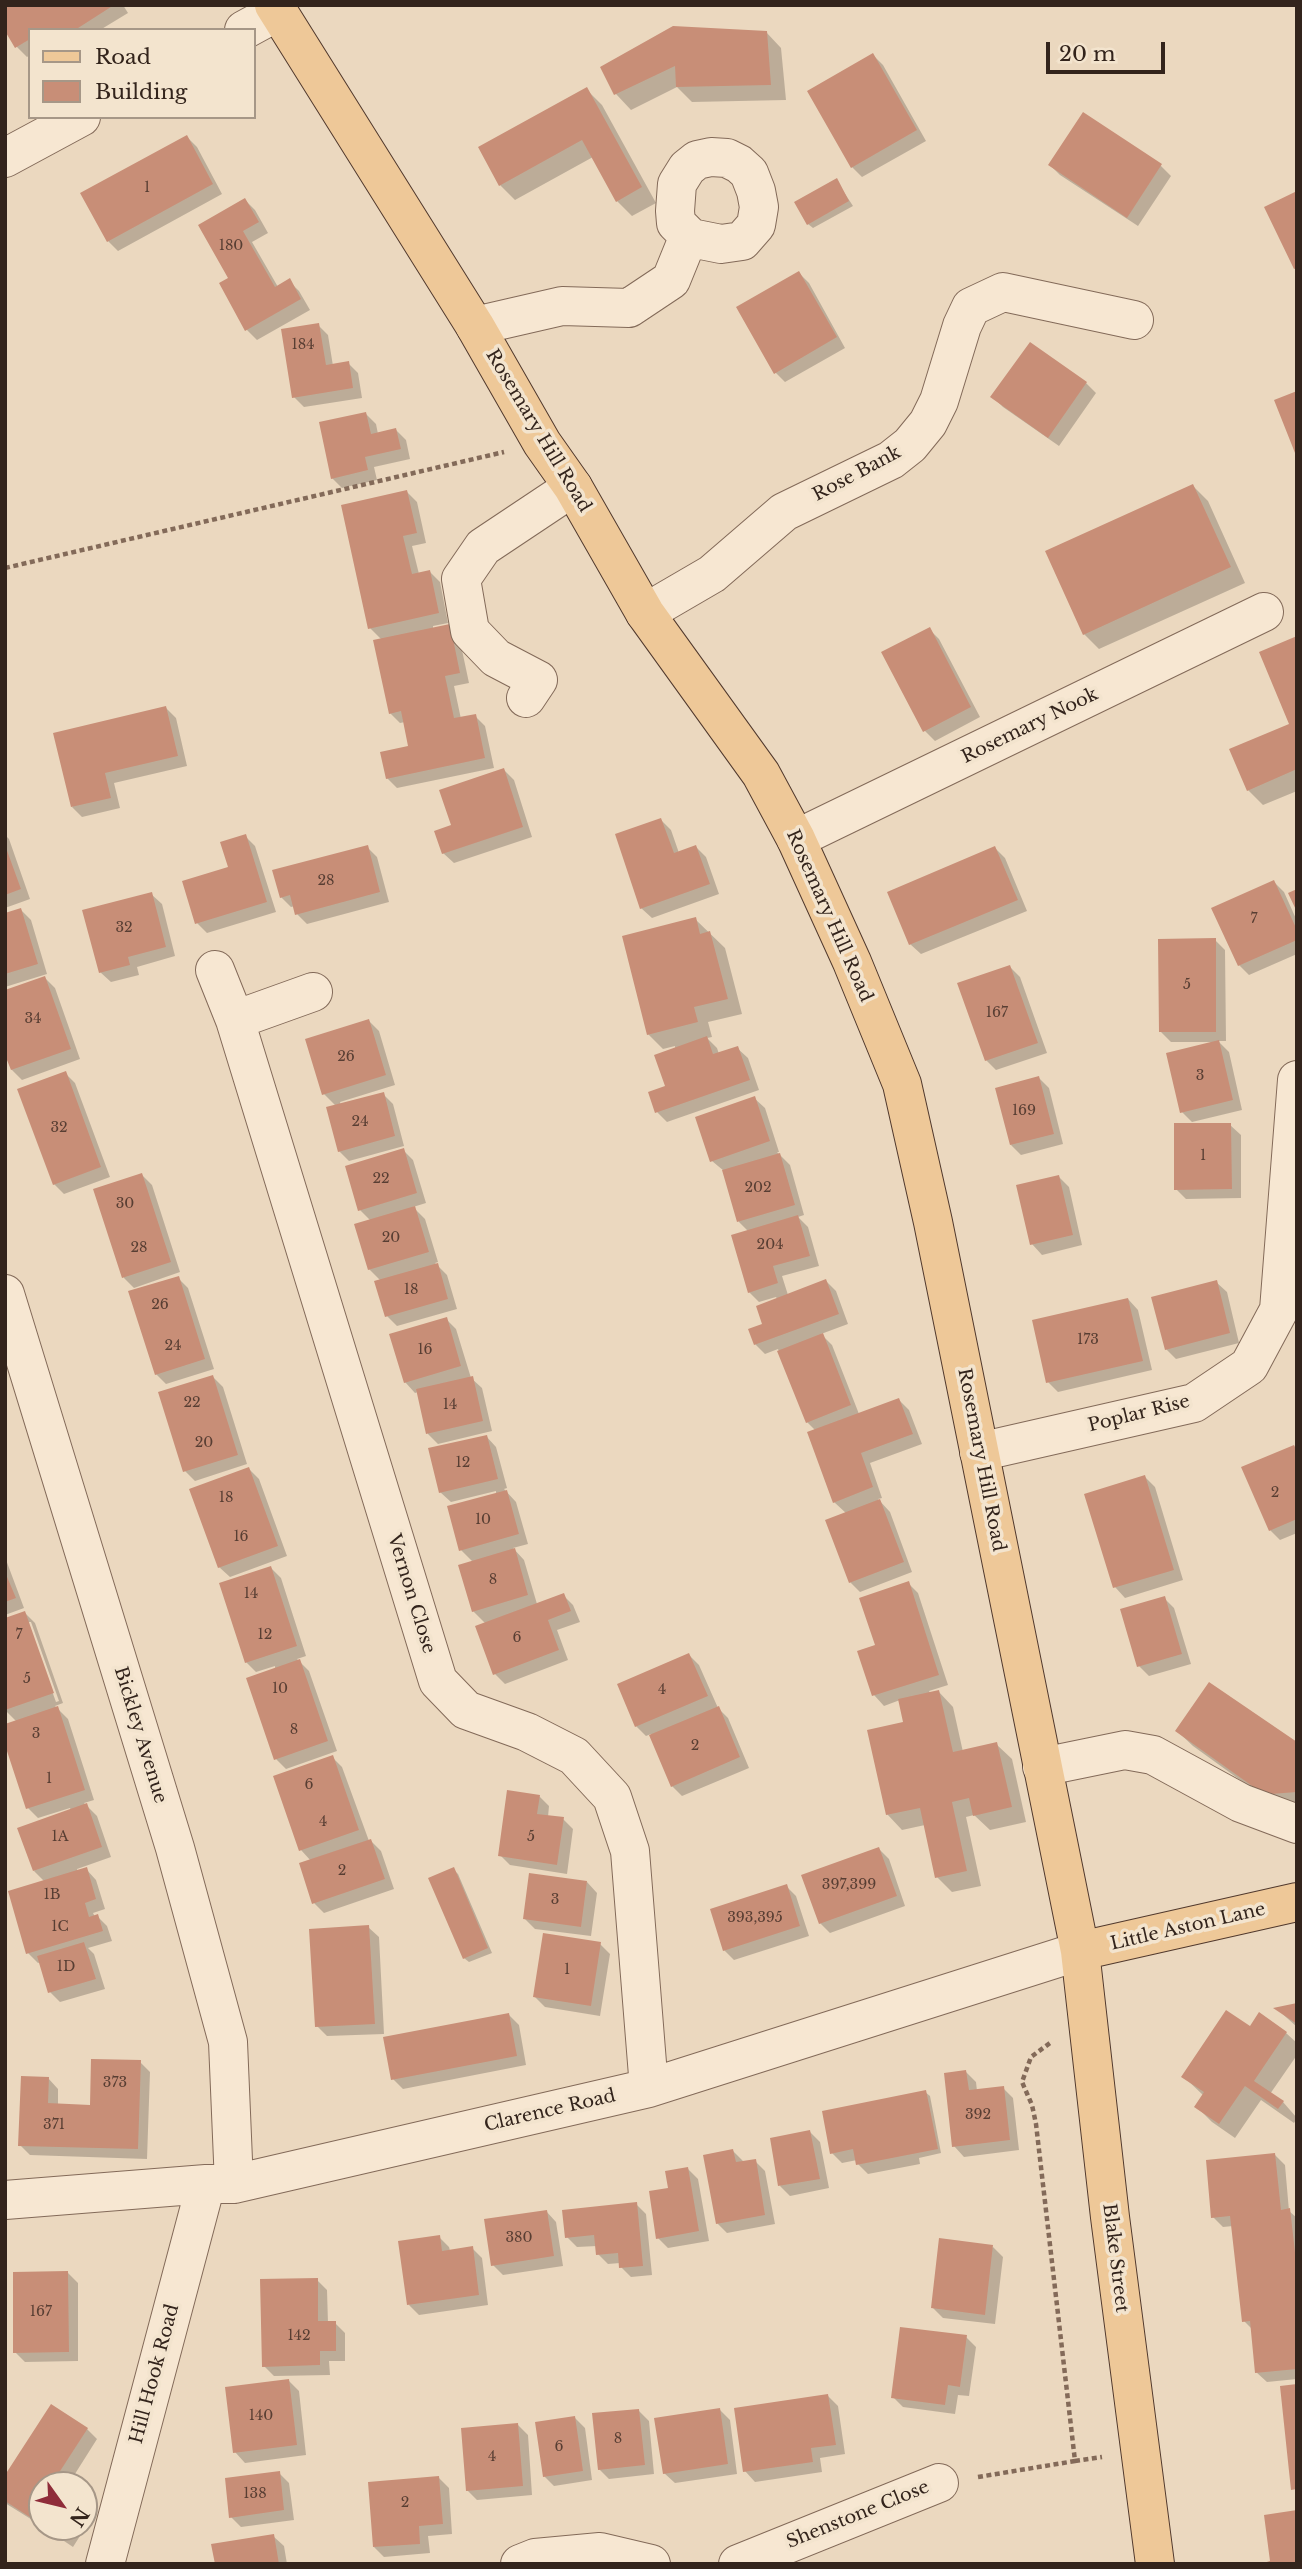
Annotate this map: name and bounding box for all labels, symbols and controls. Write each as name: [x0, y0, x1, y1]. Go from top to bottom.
legend: [28, 28, 256, 119]
scale bar: [1050, 28, 1169, 72]
text: 20 m: [1059, 41, 1116, 67]
text: Road: [95, 44, 151, 70]
text: Building: [95, 79, 187, 105]
house number: 1: [144, 180, 150, 196]
house number: 180: [219, 238, 243, 254]
house number: 184: [292, 337, 314, 353]
street label: Rosemary Hill Road: [481, 346, 595, 516]
street label: Rose Bank: [809, 442, 905, 506]
street label: Rosemary Nook: [958, 684, 1102, 768]
street label: Rosemary Hill Road: [781, 826, 877, 1006]
house number: 28: [317, 873, 335, 889]
house number: 7: [1250, 911, 1258, 927]
house number: 32: [115, 920, 133, 936]
house number: 5: [1183, 977, 1191, 993]
house number: 167: [986, 1005, 1008, 1021]
house number: 34: [25, 1011, 41, 1027]
house number: 26: [337, 1049, 355, 1065]
house number: 3: [1196, 1068, 1204, 1084]
house number: 169: [1012, 1103, 1036, 1119]
house number: 24: [352, 1114, 368, 1130]
house number: 32: [50, 1120, 68, 1136]
house number: 1: [1200, 1148, 1206, 1164]
house number: 22: [372, 1171, 390, 1187]
house number: 202: [744, 1180, 772, 1196]
house number: 30: [116, 1196, 134, 1212]
house number: 20: [382, 1230, 400, 1246]
house number: 204: [757, 1237, 783, 1253]
house number: 28: [130, 1240, 148, 1256]
house number: 18: [404, 1282, 418, 1298]
house number: 26: [151, 1297, 169, 1313]
house number: 173: [1077, 1332, 1099, 1348]
house number: 24: [165, 1338, 181, 1354]
house number: 16: [417, 1342, 433, 1358]
street label: Rosemary Hill Road: [953, 1366, 1009, 1554]
street label: Poplar Rise: [1086, 1391, 1192, 1437]
house number: 22: [183, 1395, 201, 1411]
house number: 14: [443, 1397, 457, 1413]
house number: 20: [195, 1435, 213, 1451]
house number: 12: [456, 1455, 470, 1471]
house number: 2: [1271, 1485, 1279, 1501]
house number: 18: [219, 1490, 233, 1506]
house number: 10: [475, 1512, 491, 1528]
house number: 16: [233, 1529, 249, 1545]
street label: Vernon Close: [383, 1532, 439, 1656]
house number: 8: [489, 1572, 497, 1588]
house number: 14: [244, 1586, 258, 1602]
house number: 7: [15, 1627, 23, 1643]
house number: 12: [258, 1627, 272, 1643]
house number: 6: [512, 1630, 522, 1646]
street label: Bickley Avenue: [109, 1664, 171, 1806]
house number: 5: [23, 1671, 31, 1687]
house number: 10: [272, 1681, 288, 1697]
house number: 4: [658, 1682, 666, 1698]
house number: 8: [290, 1722, 298, 1738]
house number: 3: [32, 1726, 40, 1742]
house number: 2: [691, 1738, 699, 1754]
house number: 1: [46, 1771, 52, 1787]
house number: 6: [304, 1777, 314, 1793]
house number: 4: [319, 1814, 327, 1830]
house number: 1A: [51, 1829, 69, 1845]
house number: 5: [527, 1829, 535, 1845]
house number: 2: [338, 1863, 346, 1879]
house number: 397,399: [822, 1877, 876, 1893]
house number: 1B: [44, 1887, 60, 1903]
house number: 3: [551, 1892, 559, 1908]
street label: Little Aston Lane: [1109, 1899, 1267, 1955]
house number: 393,395: [727, 1910, 783, 1926]
house number: 1C: [51, 1919, 69, 1935]
house number: 1D: [57, 1959, 75, 1975]
house number: 1: [564, 1962, 570, 1978]
house number: 373: [103, 2075, 127, 2091]
street label: Clarence Road: [482, 2085, 618, 2137]
house number: 392: [965, 2107, 991, 2123]
house number: 371: [43, 2117, 65, 2133]
street label: Blake Street: [1098, 2202, 1132, 2314]
house number: 380: [505, 2230, 533, 2246]
street label: Hill Hook Road: [126, 2302, 184, 2446]
house number: 167: [30, 2304, 52, 2320]
house number: 142: [287, 2328, 311, 2344]
house number: 140: [249, 2408, 273, 2424]
house number: 8: [614, 2431, 622, 2447]
house number: 6: [554, 2439, 564, 2455]
house number: 4: [488, 2449, 496, 2465]
north arrow: [28, 2471, 98, 2541]
street label: Shenstone Close: [784, 2477, 932, 2553]
house number: 138: [243, 2486, 267, 2502]
house number: 2: [401, 2495, 409, 2511]
text: N: [65, 2503, 94, 2531]

